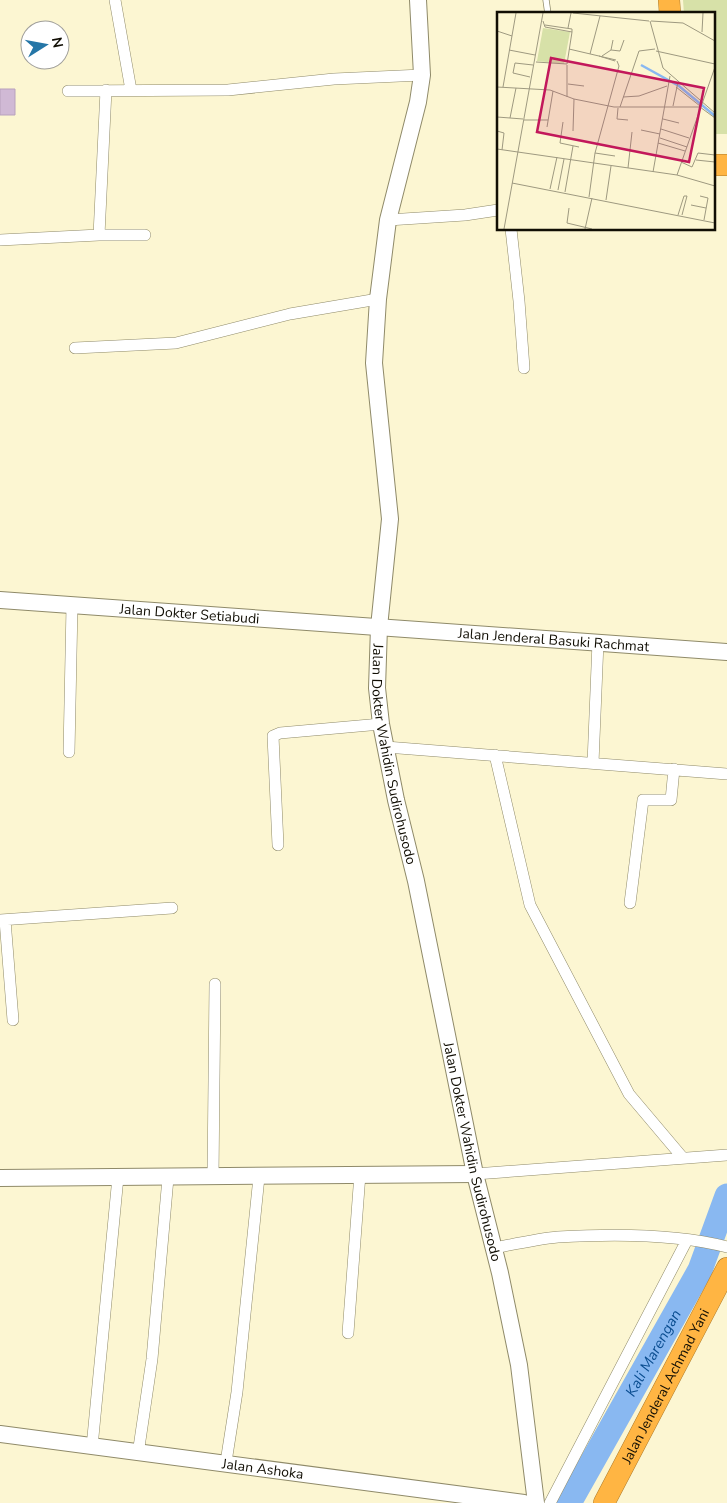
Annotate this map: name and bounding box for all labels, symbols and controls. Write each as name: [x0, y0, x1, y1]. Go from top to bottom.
inset map: [497, 12, 714, 230]
north arrow: [20, 20, 70, 70]
text: N: [47, 36, 68, 50]
street label: Jalan Dokter Setiabudi: [118, 600, 260, 629]
street label: Jalan Jenderal Basuki Rachmat: [456, 624, 650, 656]
street label: Jalan Dokter Wahidin Sudirohusodo: [367, 642, 421, 867]
street label: Jalan Dokter Wahidin Sudirohusodo: [438, 1039, 506, 1264]
street label: Jalan Jenderal Achmad Yani: [617, 1305, 714, 1468]
water label: Kali Marengan: [621, 1306, 686, 1400]
street label: Jalan Ashoka: [220, 1454, 305, 1484]

